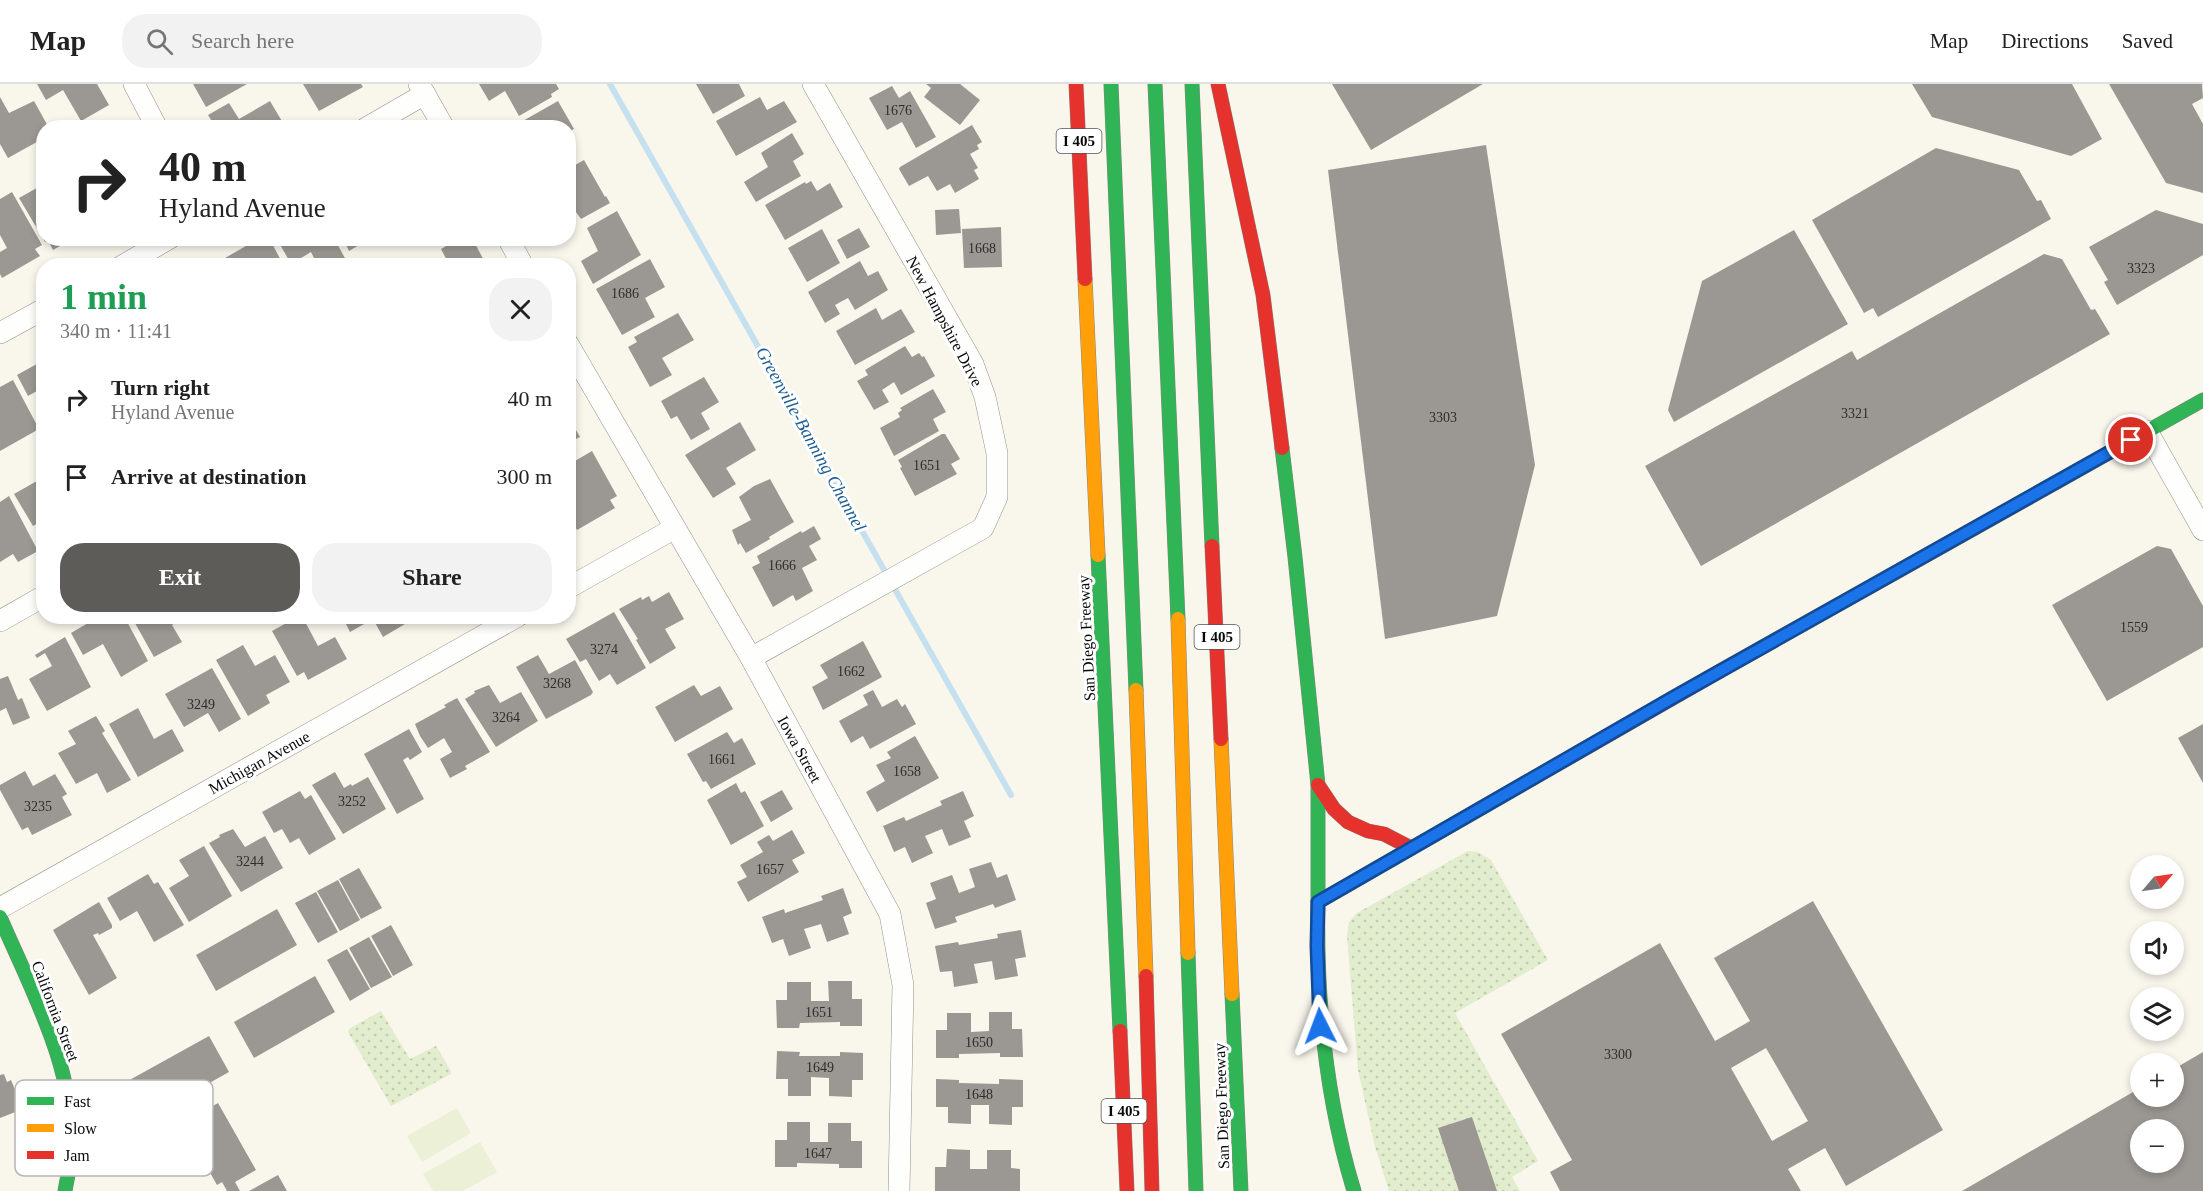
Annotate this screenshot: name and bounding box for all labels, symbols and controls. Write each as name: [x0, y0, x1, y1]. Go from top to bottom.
search box: [122, 14, 542, 68]
text: Map: [30, 25, 86, 56]
icon: search: [143, 25, 176, 58]
text: Search here: [191, 28, 294, 53]
text: Map: [1930, 29, 1968, 53]
text: Directions: [2001, 29, 2089, 53]
text: Saved: [2122, 29, 2173, 53]
house number: 1676: [884, 103, 912, 118]
road number: I 405: [1056, 129, 1102, 153]
icon: right: [60, 144, 138, 222]
text: 40 m: [159, 144, 247, 190]
text: Hyland Avenue: [159, 193, 326, 223]
house number: 1668: [968, 241, 996, 256]
street label: New Hampshire Drive: [902, 253, 986, 390]
house number: 3323: [2127, 261, 2155, 276]
text: 1 min: [60, 277, 147, 317]
button: close: [489, 278, 552, 341]
house number: 1686: [611, 286, 639, 301]
text: 340 m · 11:41: [60, 320, 172, 342]
water label: Greenville-Banning Channel: [752, 343, 870, 535]
text: Turn right: [111, 375, 210, 400]
icon: right: [60, 383, 93, 416]
text: 40 m: [507, 386, 552, 411]
text: Hyland Avenue: [111, 401, 235, 423]
house number: 3321: [1841, 406, 1869, 421]
house number: 3303: [1429, 410, 1457, 425]
pin: [2105, 414, 2156, 465]
icon: arrive: [2114, 423, 2147, 456]
house number: 1651: [913, 458, 941, 473]
icon: arrive: [60, 461, 93, 494]
text: Arrive at destination: [111, 464, 307, 489]
text: 300 m: [496, 464, 552, 489]
button: Exit: [60, 543, 300, 612]
button: Share: [312, 543, 552, 612]
house number: 1666: [768, 558, 796, 573]
street label: San Diego Freeway: [1075, 574, 1099, 701]
house number: 1559: [2120, 620, 2148, 635]
road number: I 405: [1194, 625, 1240, 649]
house number: 3274: [590, 642, 618, 657]
house number: 1662: [837, 664, 865, 679]
house number: 3268: [543, 676, 571, 691]
house number: 3249: [187, 697, 215, 712]
house number: 3264: [492, 710, 520, 725]
street label: Iowa Street: [774, 713, 825, 786]
street label: Michigan Avenue: [206, 728, 313, 798]
house number: 1661: [708, 752, 736, 767]
house number: 1658: [893, 764, 921, 779]
house number: 3252: [338, 794, 366, 809]
house number: 3235: [24, 799, 52, 814]
house number: 3244: [236, 854, 264, 869]
north arrow: [2130, 855, 2184, 909]
map controls: [2130, 855, 2184, 1173]
house number: 1657: [756, 862, 784, 877]
button: sound: [2130, 921, 2184, 975]
street label: California Street: [29, 959, 83, 1064]
button: layers: [2130, 987, 2184, 1041]
position arrow: [1288, 994, 1352, 1058]
house number: 1651: [805, 1005, 833, 1020]
house number: 1650: [965, 1035, 993, 1050]
street label: San Diego Freeway: [1211, 1043, 1233, 1169]
house number: 3300: [1604, 1047, 1632, 1062]
button: +: [2130, 1053, 2184, 1107]
house number: 1649: [806, 1060, 834, 1075]
legend: [15, 1080, 213, 1176]
house number: 1648: [965, 1087, 993, 1102]
text: Fast: [64, 1093, 91, 1110]
road number: I 405: [1102, 1099, 1146, 1123]
button: −: [2130, 1119, 2184, 1173]
text: Slow: [64, 1120, 97, 1137]
house number: 1647: [804, 1146, 832, 1161]
text: Jam: [64, 1147, 90, 1164]

